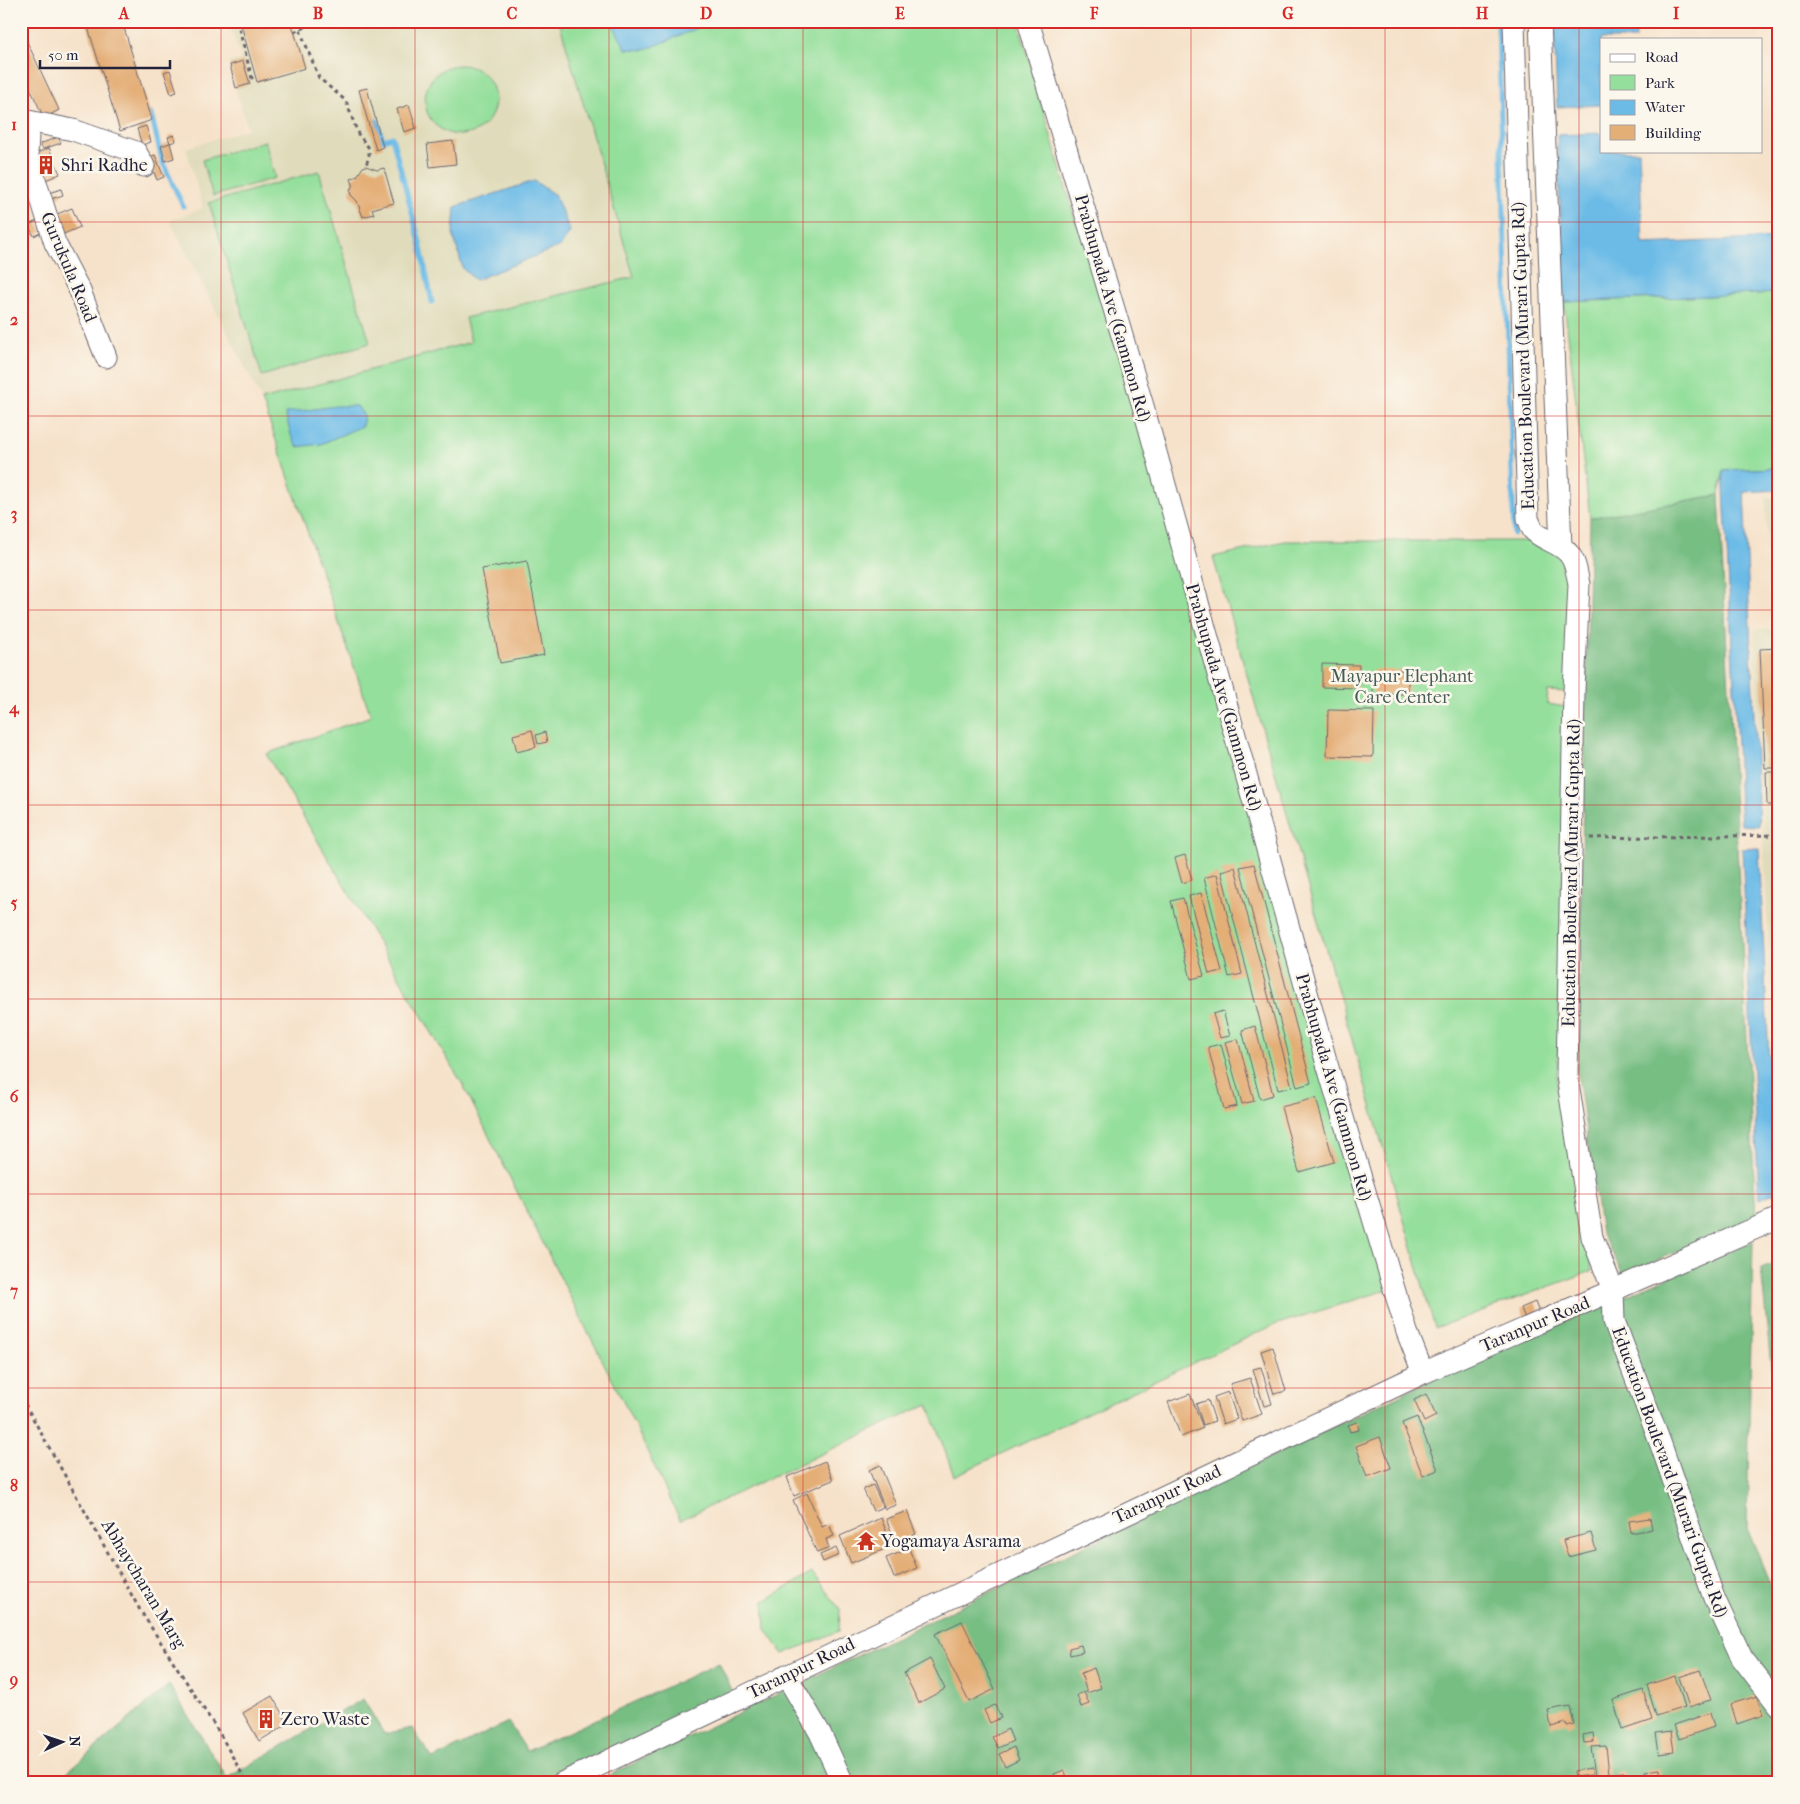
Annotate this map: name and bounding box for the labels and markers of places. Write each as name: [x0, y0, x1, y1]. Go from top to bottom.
building icon: Shri Radhe: [35, 154, 57, 176]
place label: Shri Radhe: [61, 155, 148, 176]
temple icon: Yogamaya Asrama: [855, 1530, 877, 1552]
place label: Yogamaya Asrama: [880, 1531, 1021, 1552]
building icon: Zero Waste: [255, 1708, 277, 1730]
place label: Zero Waste: [281, 1709, 369, 1730]

